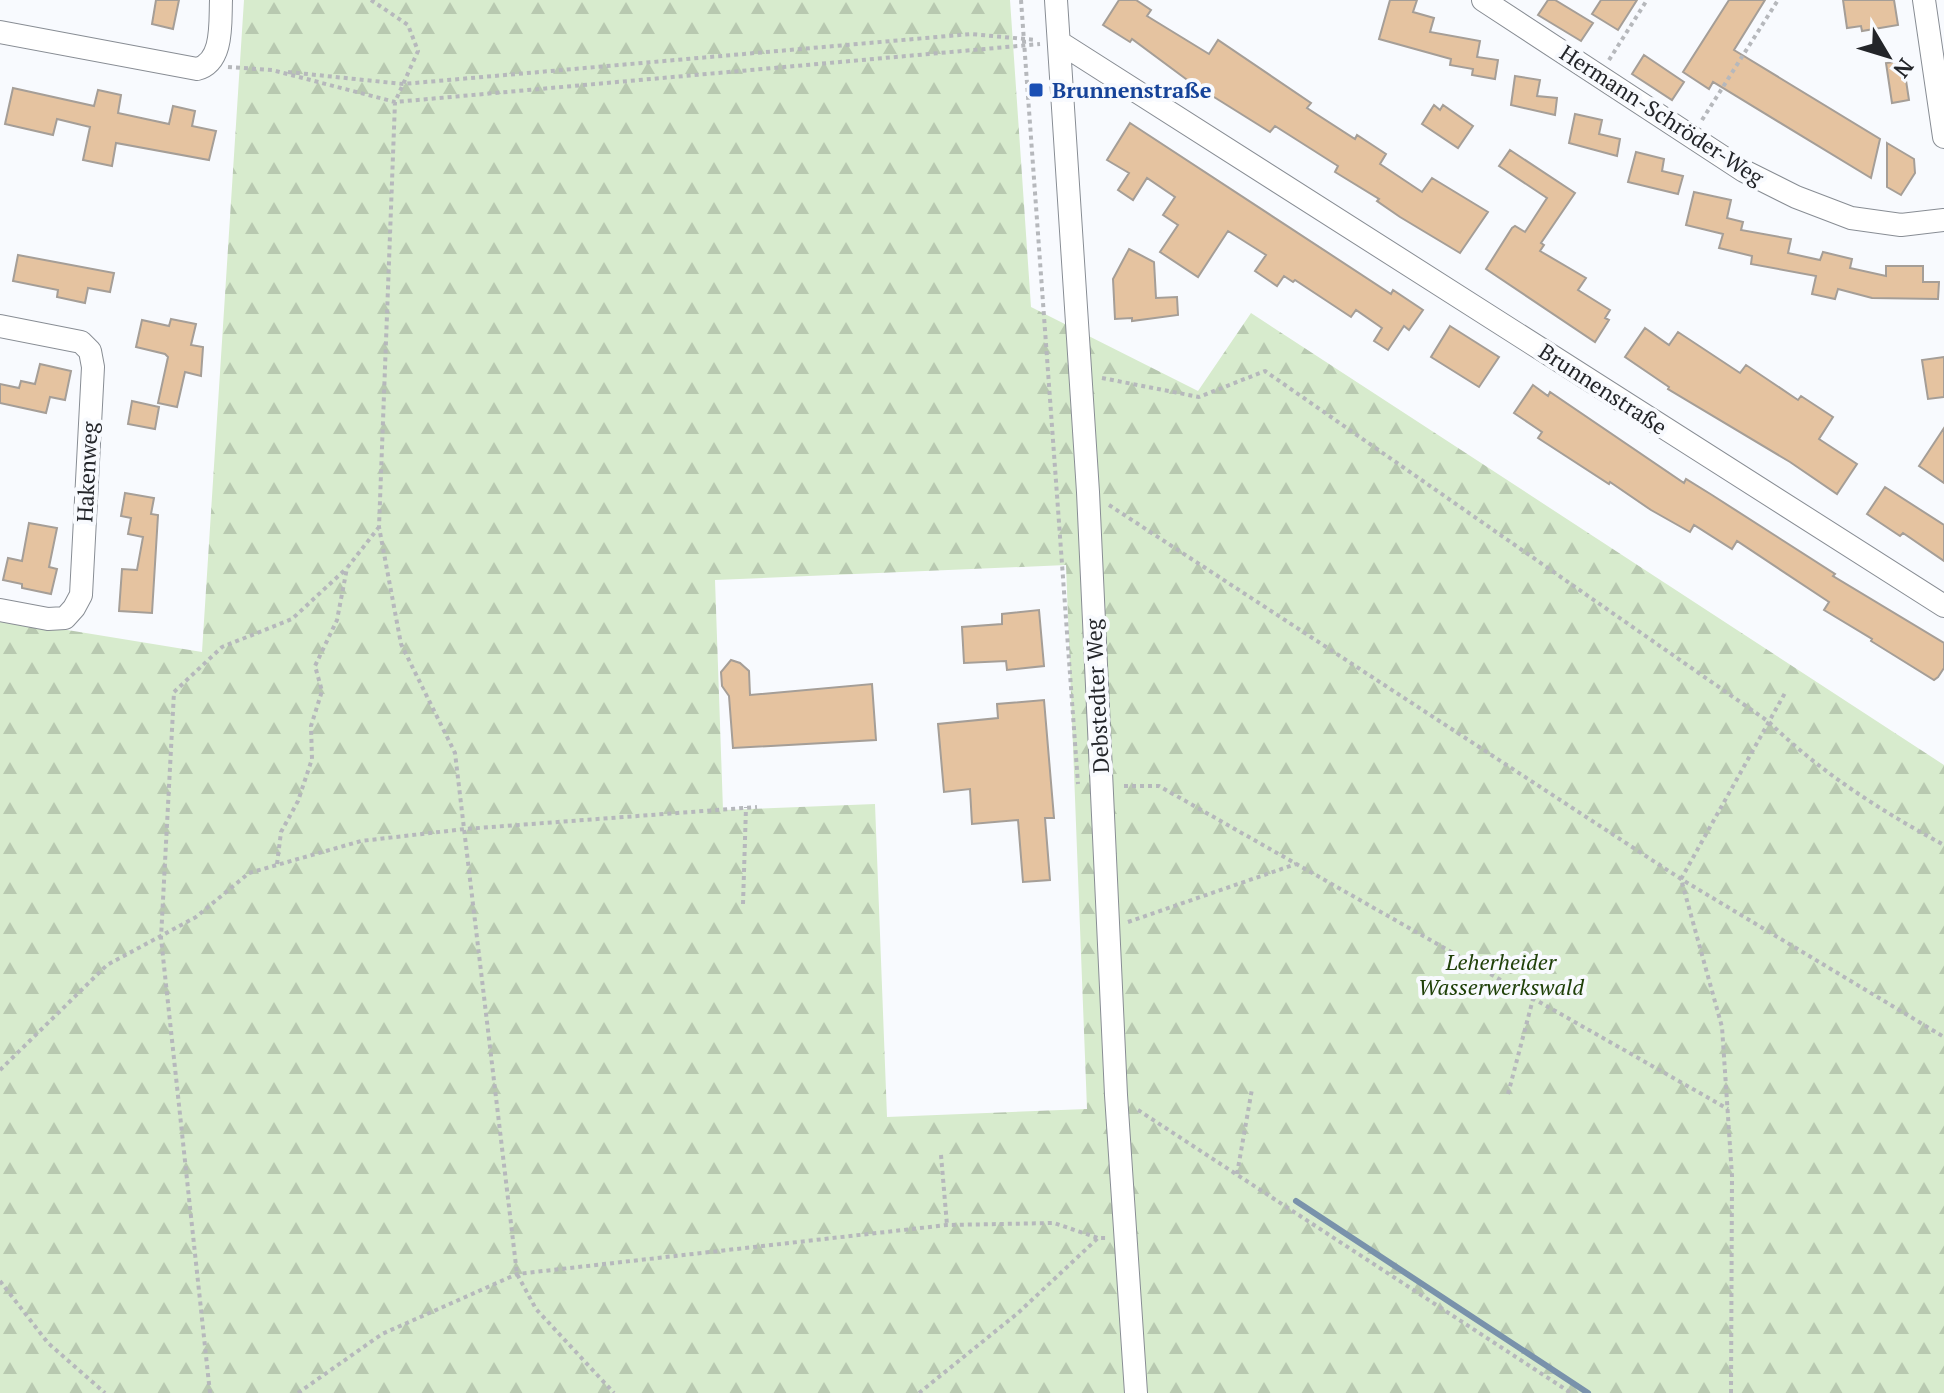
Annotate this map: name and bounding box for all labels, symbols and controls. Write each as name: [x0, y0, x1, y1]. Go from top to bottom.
north arrow: [1848, 16, 1928, 96]
street label: Hermann-Schröder-Weg: [1555, 38, 1770, 192]
text: N: [1887, 53, 1921, 84]
place label: Brunnenstraße: [1052, 75, 1212, 104]
marker: Brunnenstraße: [1027, 81, 1045, 99]
street label: Brunnenstraße: [1534, 336, 1673, 441]
street label: Hakenweg: [69, 420, 104, 523]
street label: Debstedter Weg: [1078, 618, 1115, 774]
park label: Leherheider Wasserwerkswald: [1418, 947, 1585, 1001]

